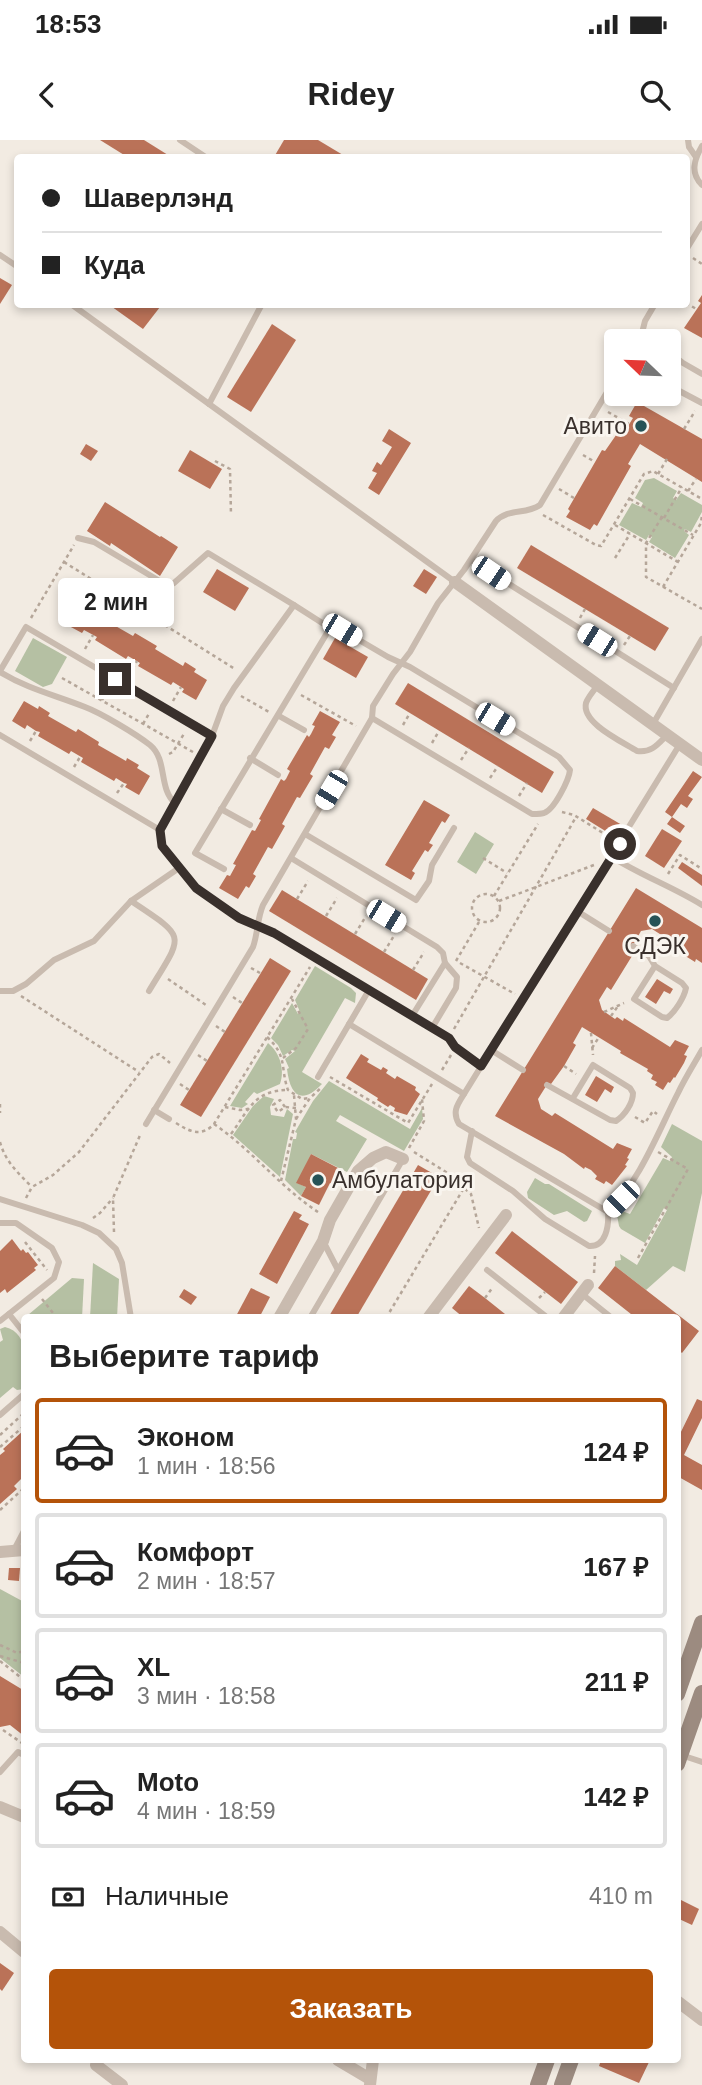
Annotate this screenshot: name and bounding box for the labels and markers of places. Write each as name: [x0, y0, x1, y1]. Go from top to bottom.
place label: Авито: [564, 413, 627, 439]
marker: Авито: [633, 418, 649, 434]
marker: СДЭК: [647, 913, 663, 929]
place label: СДЭК: [624, 933, 686, 959]
place label: Амбулатория: [332, 1167, 473, 1193]
marker: Амбулатория: [310, 1172, 326, 1188]

